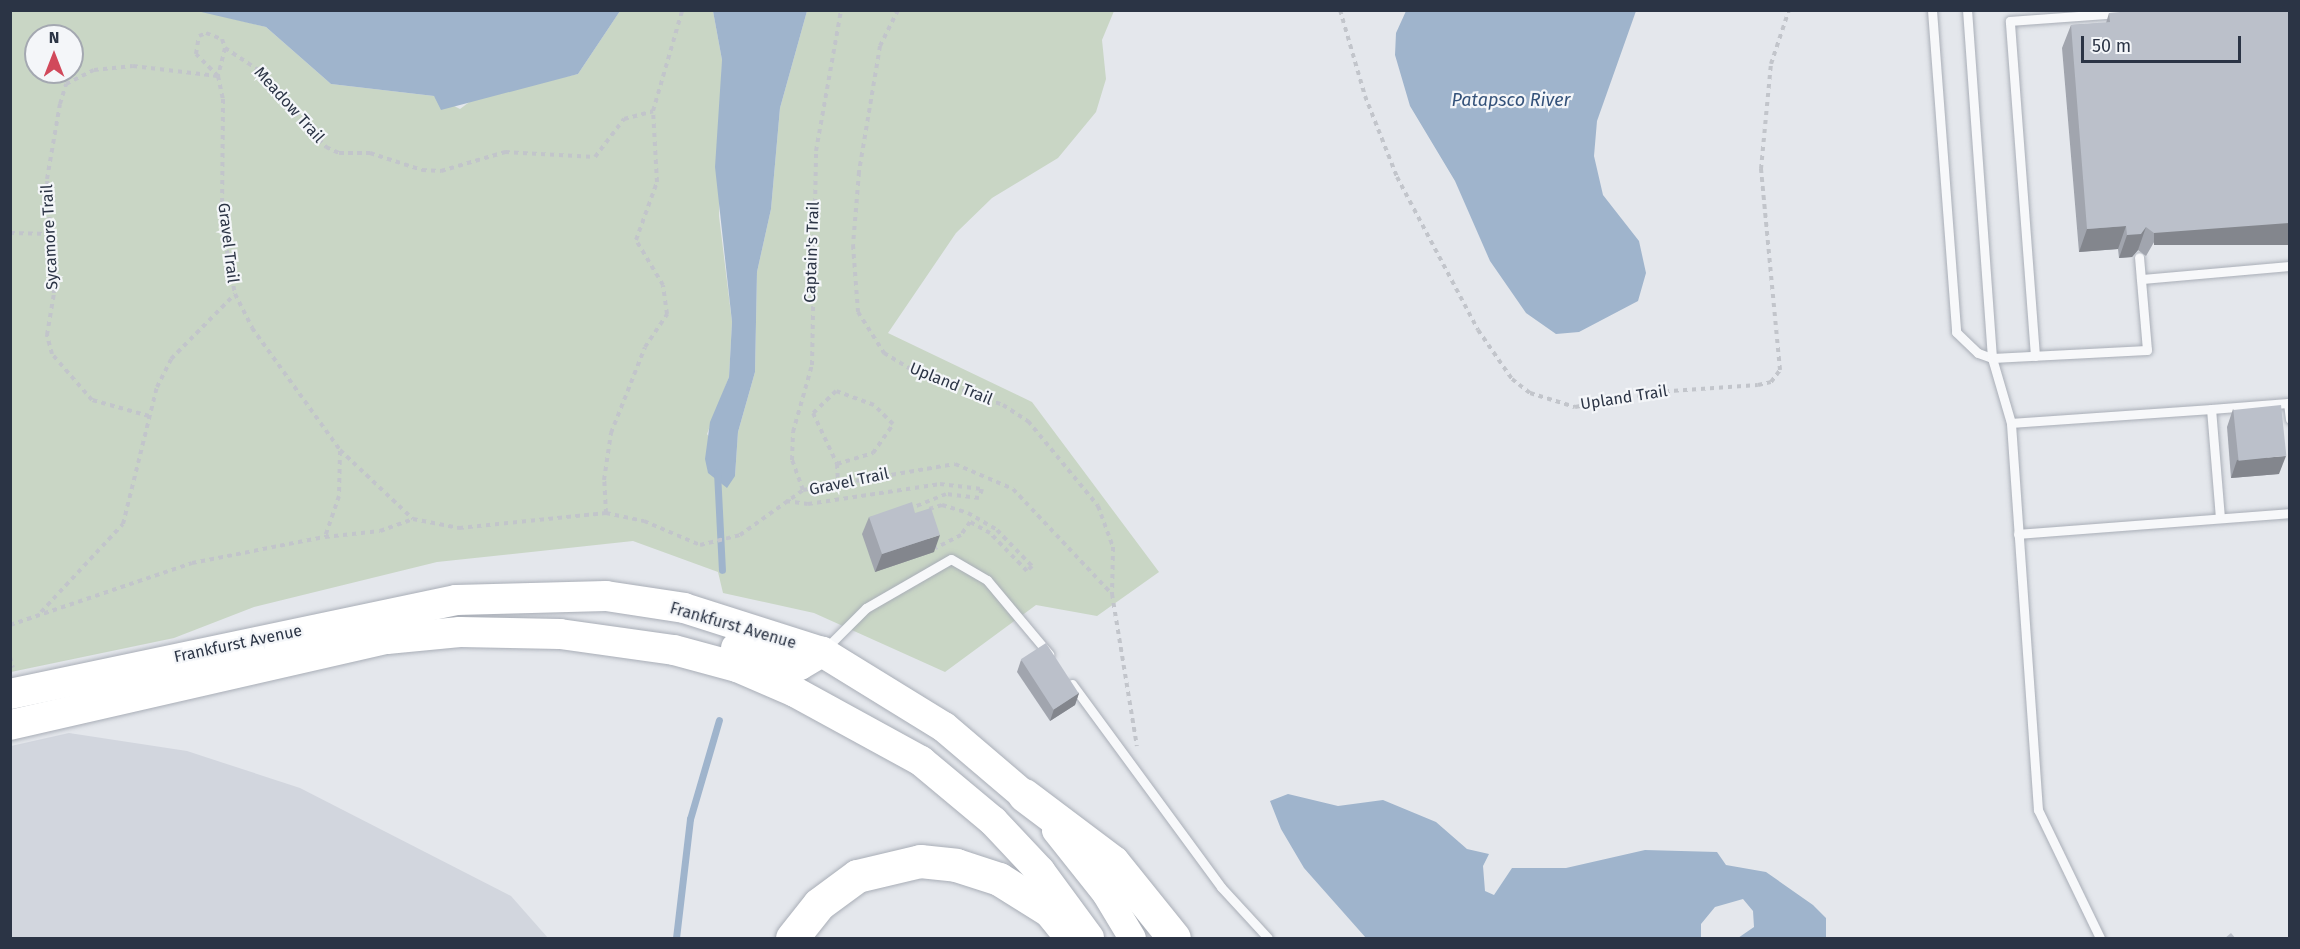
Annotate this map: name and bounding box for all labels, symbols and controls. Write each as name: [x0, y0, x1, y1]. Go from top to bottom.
north arrow: [24, 24, 84, 84]
scale bar: [2084, 24, 2244, 62]
text: N: [49, 28, 59, 47]
text: 50 m: [2092, 35, 2131, 57]
street label: Meadow Trail: [250, 63, 328, 147]
water label: Patapsco River: [1452, 89, 1570, 111]
street label: Sycamore Trail: [38, 184, 62, 290]
street label: Captain's Trail: [801, 201, 823, 303]
street label: Gravel Trail: [214, 202, 242, 284]
street label: Upland Trail: [907, 359, 995, 409]
street label: Upland Trail: [1579, 382, 1669, 414]
street label: Gravel Trail: [807, 464, 891, 500]
street label: Frankfurst Avenue: [668, 599, 798, 653]
street label: Frankfurst Avenue: [172, 621, 304, 667]

